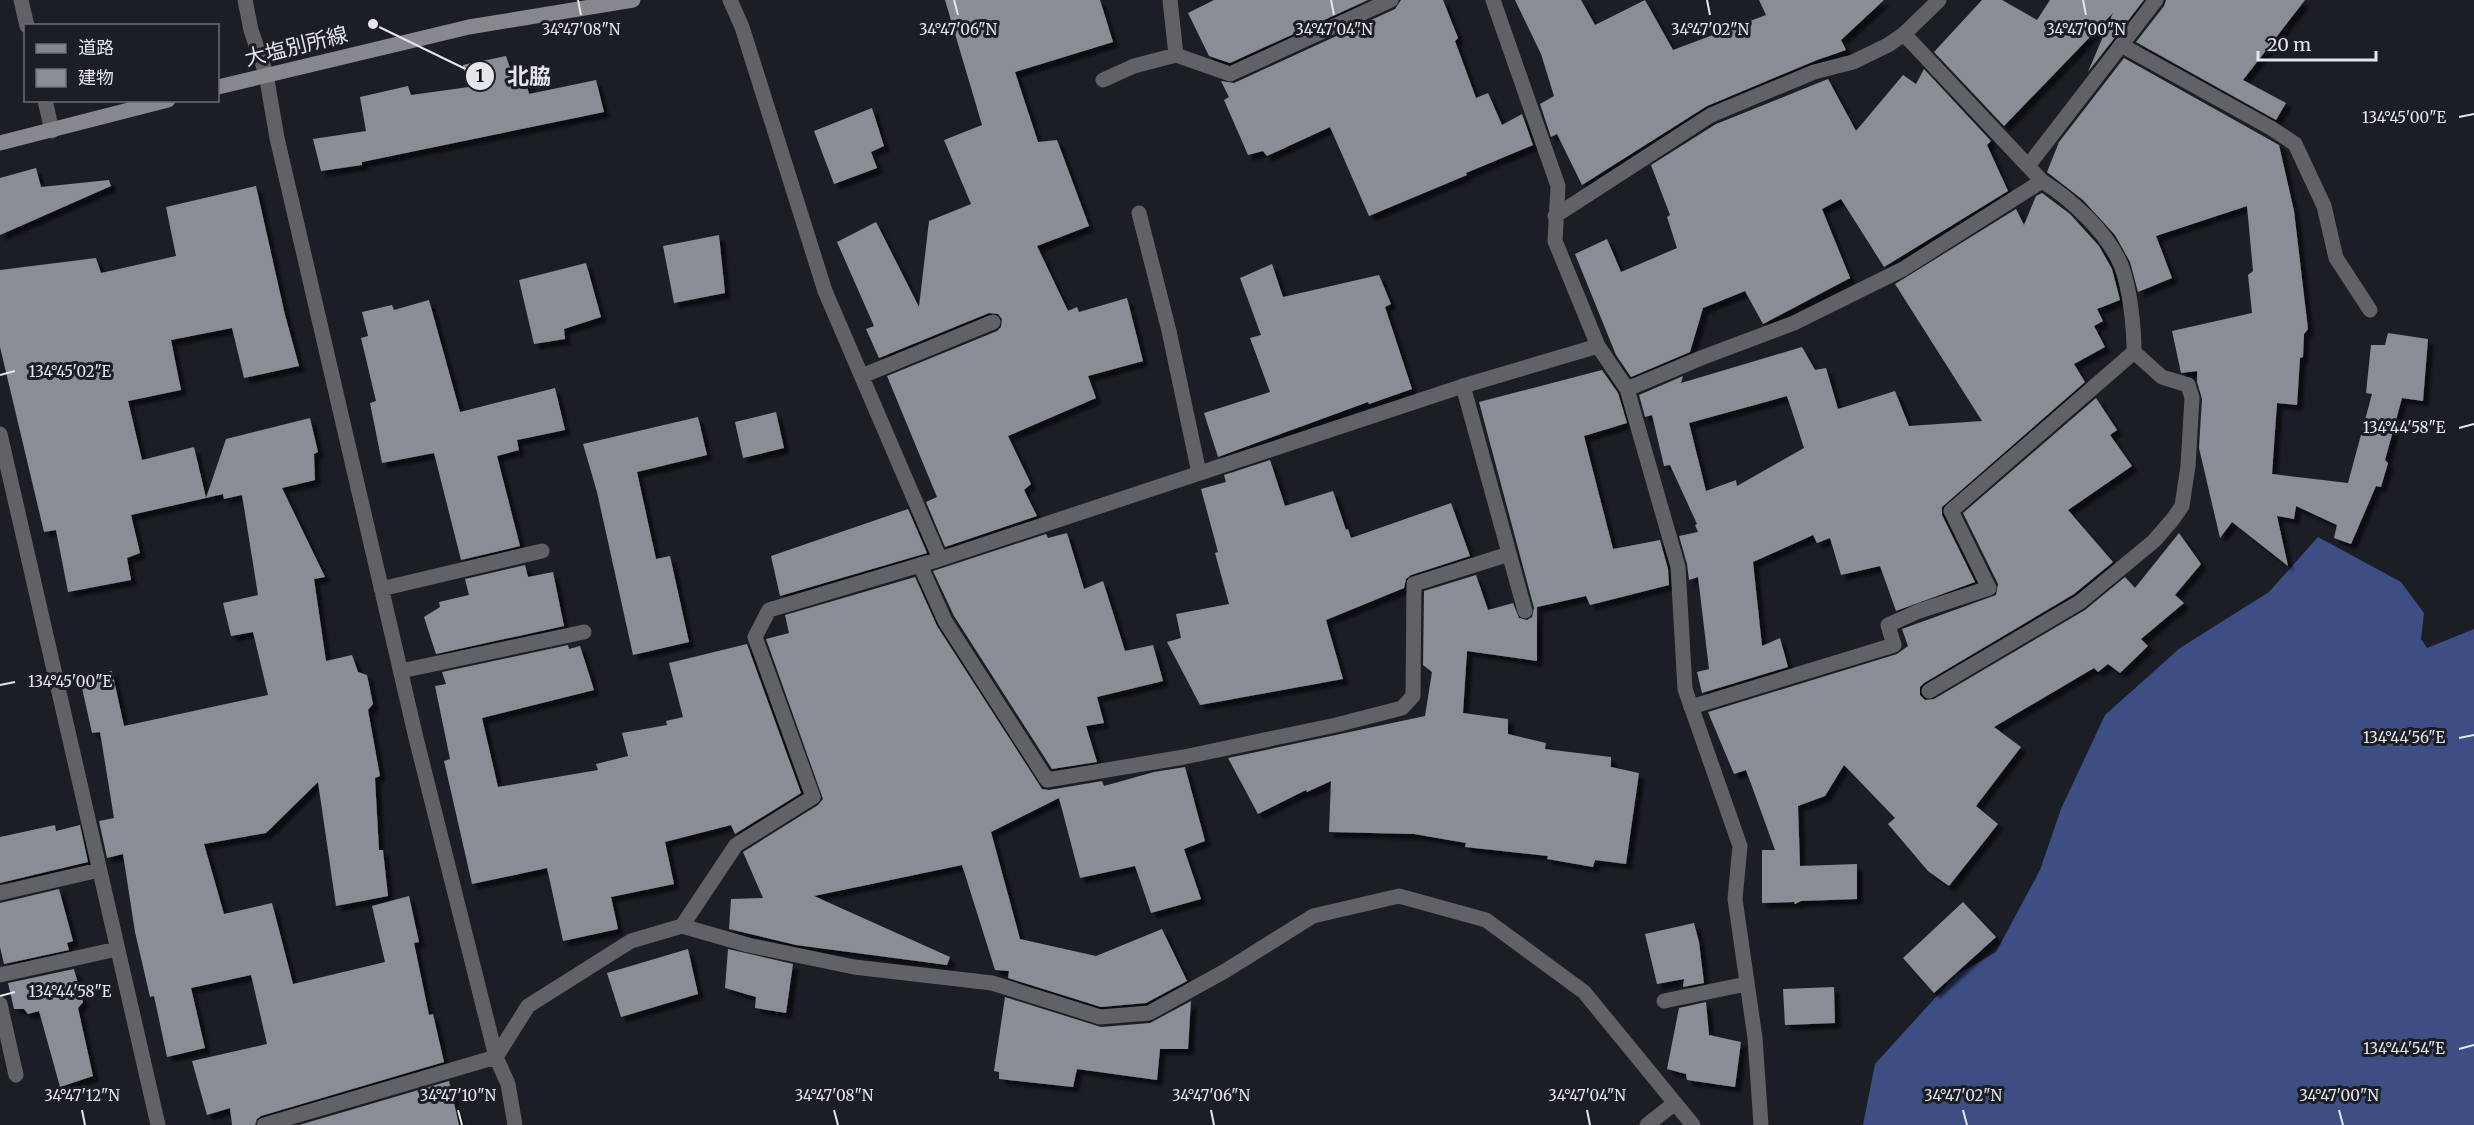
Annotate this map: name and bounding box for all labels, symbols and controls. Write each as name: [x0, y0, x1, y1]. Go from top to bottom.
street label: 大塩別所線: [242, 20, 350, 72]
text: 34°47'08"N: [542, 20, 621, 39]
text: 34°47'06"N: [919, 20, 997, 39]
text: 34°47'04"N: [1295, 20, 1373, 39]
text: 34°47'02"N: [1671, 20, 1749, 39]
text: 34°47'00"N: [2046, 20, 2126, 39]
legend: [24, 24, 219, 102]
scale bar: [2258, 24, 2376, 62]
text: 20 m: [2267, 33, 2311, 56]
text: 道路: [78, 36, 114, 59]
callout: 北脇: [465, 56, 563, 96]
text: 北脇: [507, 62, 551, 90]
text: 1: [476, 64, 484, 87]
text: 建物: [78, 66, 114, 89]
text: 134°45'00"E: [2362, 108, 2446, 127]
text: 134°45'02"E: [29, 362, 112, 381]
text: 134°44'58"E: [2363, 418, 2446, 437]
text: 134°45'00"E: [28, 672, 112, 691]
text: 134°44'56"E: [2363, 728, 2445, 747]
text: 134°44'58"E: [29, 982, 112, 1001]
text: 134°44'54"E: [2363, 1039, 2445, 1058]
text: 34°47'12"N: [44, 1086, 120, 1105]
text: 34°47'10"N: [420, 1086, 497, 1105]
text: 34°47'08"N: [795, 1086, 874, 1105]
text: 34°47'06"N: [1172, 1086, 1250, 1105]
text: 34°47'04"N: [1548, 1086, 1626, 1105]
text: 34°47'02"N: [1924, 1086, 2002, 1105]
text: 34°47'00"N: [2299, 1086, 2379, 1105]

